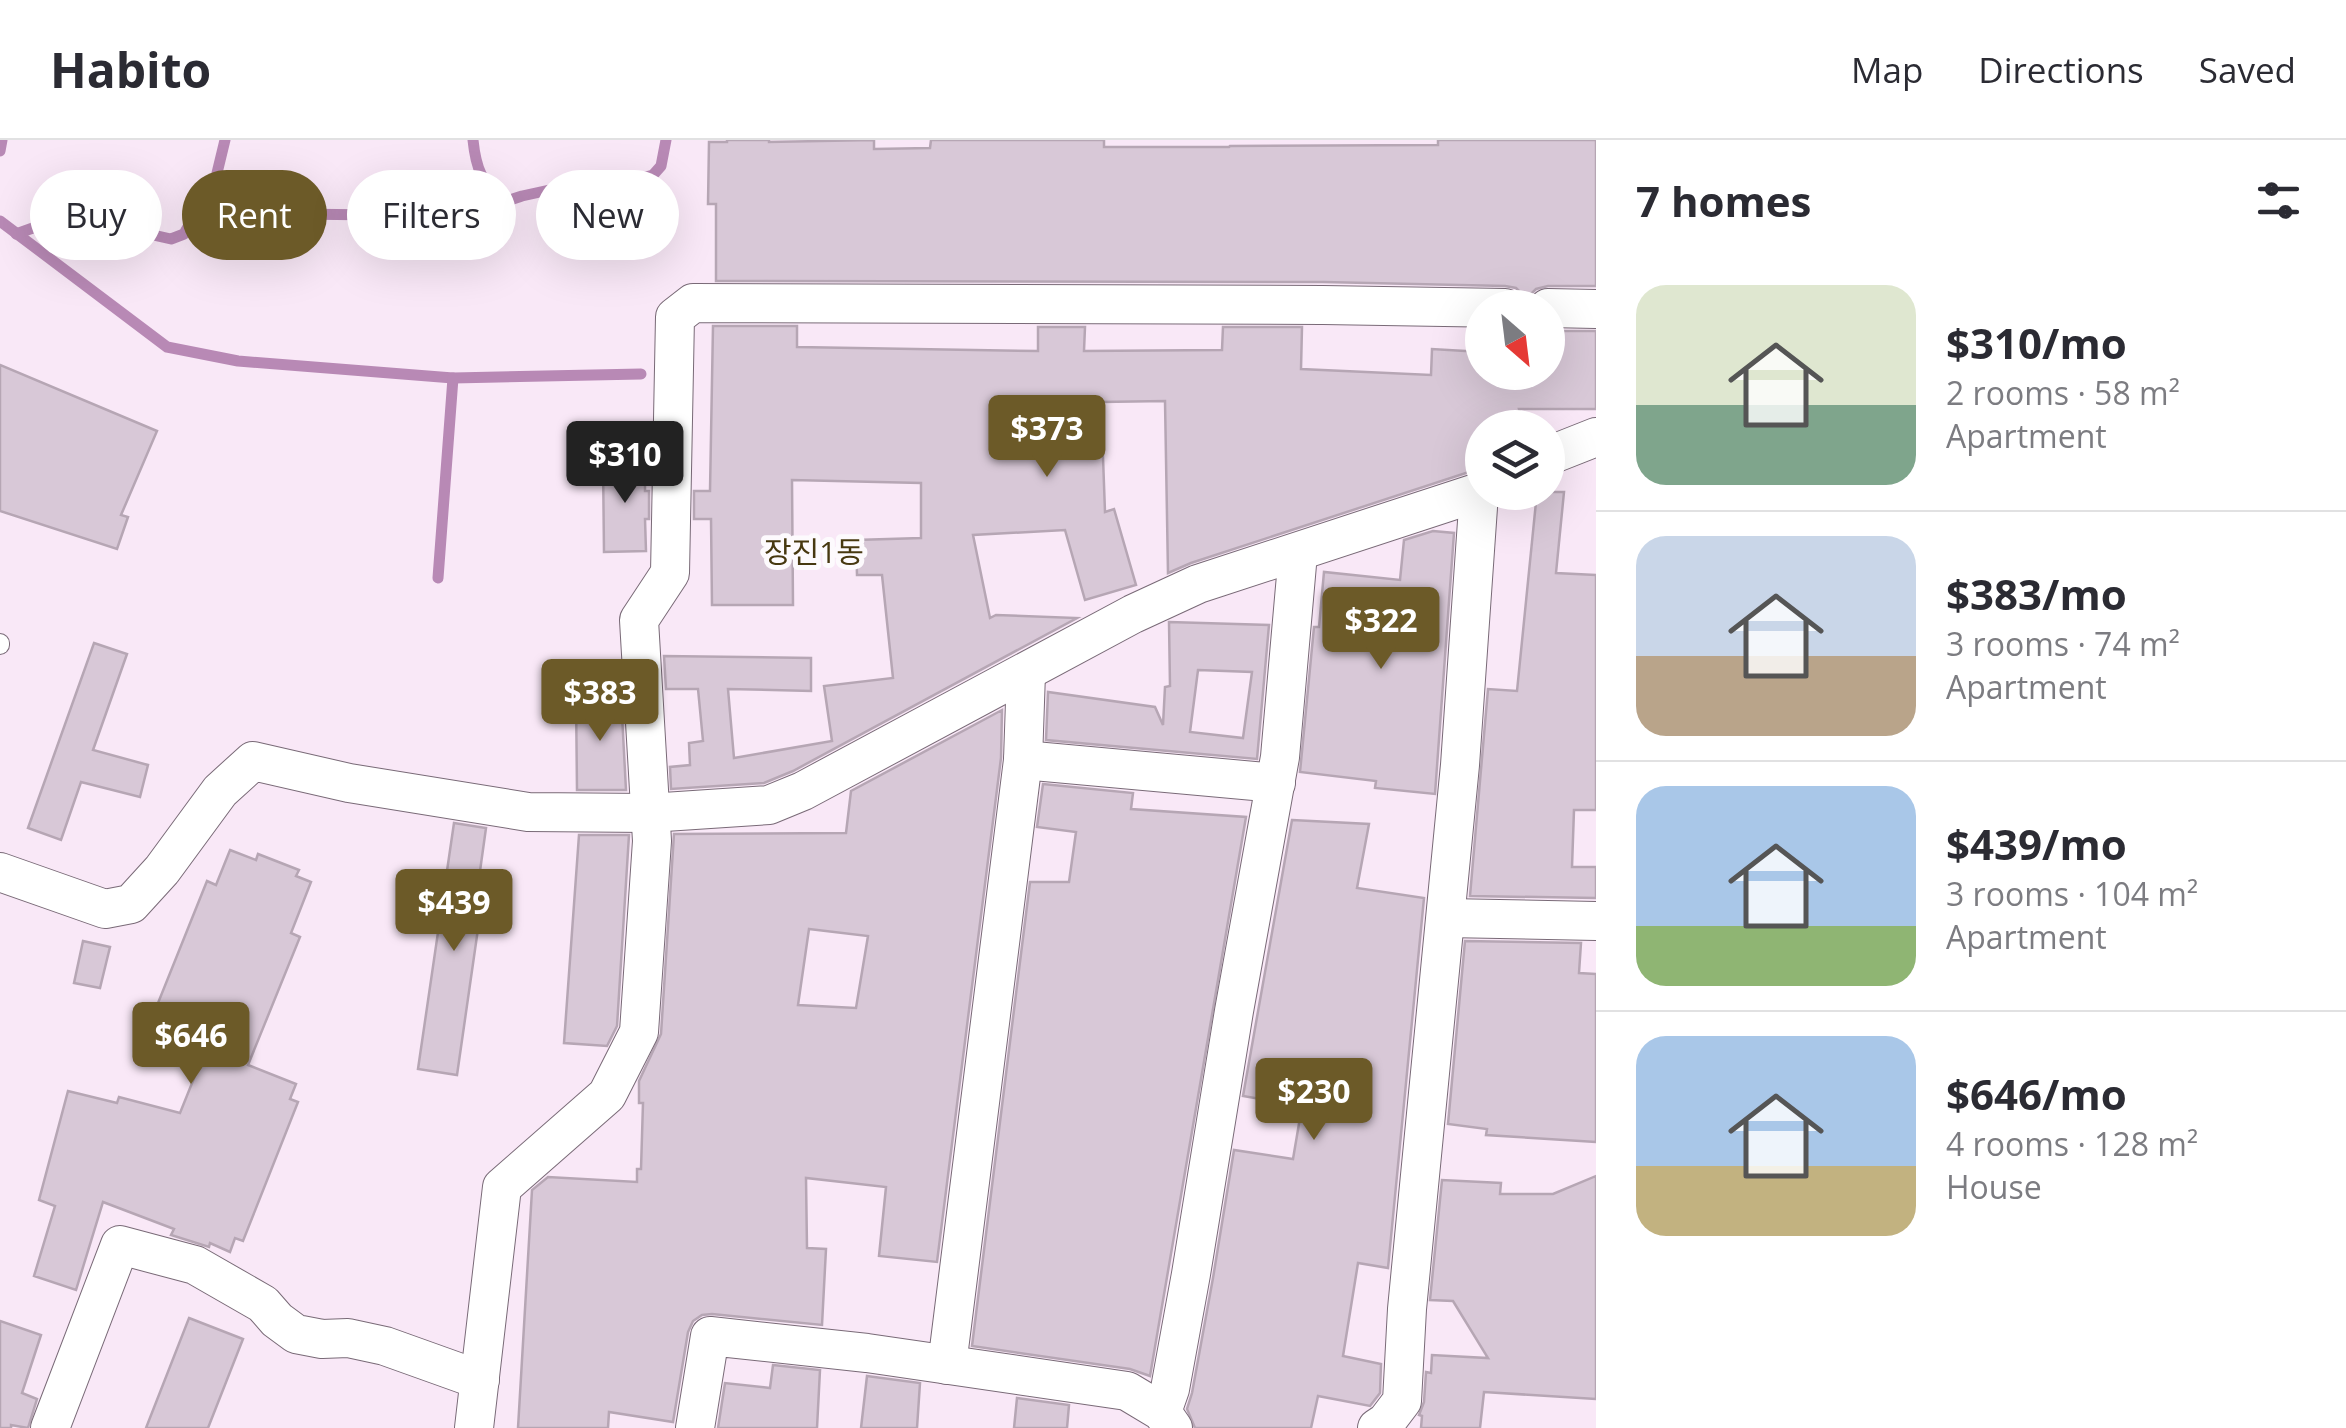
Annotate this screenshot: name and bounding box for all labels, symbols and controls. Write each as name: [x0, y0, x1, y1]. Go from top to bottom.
text: Habito: [50, 37, 211, 102]
text: Map: [1851, 46, 1923, 93]
text: Directions: [1978, 46, 2144, 93]
text: Saved: [2199, 46, 2296, 93]
chip: Buy: [30, 170, 162, 260]
chip: Rent: [182, 170, 327, 260]
chip: Filters: [347, 170, 516, 260]
chip: New: [536, 170, 679, 260]
text: 7 homes: [1636, 172, 1811, 229]
icon: filters: [2251, 173, 2306, 228]
north arrow: [1465, 290, 1565, 390]
map controls: [1465, 290, 1565, 510]
text: $310/mo: [1946, 314, 2127, 371]
icon: home: [1716, 325, 1836, 445]
text: 2 rooms · 58 m²: [1946, 371, 2180, 414]
pin: $373: [988, 395, 1106, 480]
text: $373: [1010, 406, 1084, 449]
button: layers: [1465, 410, 1565, 510]
text: Apartment: [1946, 414, 2107, 457]
pin: $310: [566, 421, 684, 506]
text: $310: [588, 432, 662, 475]
district label: 장진1동: [764, 531, 864, 572]
text: $383/mo: [1946, 565, 2127, 622]
icon: home: [1716, 576, 1836, 696]
pin: $322: [1322, 587, 1440, 672]
text: $322: [1344, 598, 1418, 641]
text: 3 rooms · 74 m²: [1946, 622, 2180, 665]
pin: $383: [541, 659, 659, 744]
text: Apartment: [1946, 665, 2107, 708]
text: $383: [563, 670, 637, 713]
text: $439/mo: [1946, 815, 2127, 872]
icon: home: [1716, 826, 1836, 946]
pin: $439: [395, 869, 513, 954]
text: 3 rooms · 104 m²: [1946, 872, 2198, 915]
text: $439: [417, 880, 491, 923]
text: Apartment: [1946, 915, 2107, 958]
pin: $646: [132, 1002, 250, 1087]
text: $646: [154, 1013, 228, 1056]
pin: $230: [1255, 1058, 1373, 1143]
text: $646/mo: [1946, 1065, 2127, 1122]
text: $230: [1277, 1069, 1351, 1112]
icon: home: [1716, 1076, 1836, 1196]
text: 4 rooms · 128 m²: [1946, 1122, 2198, 1165]
text: House: [1946, 1165, 2042, 1208]

